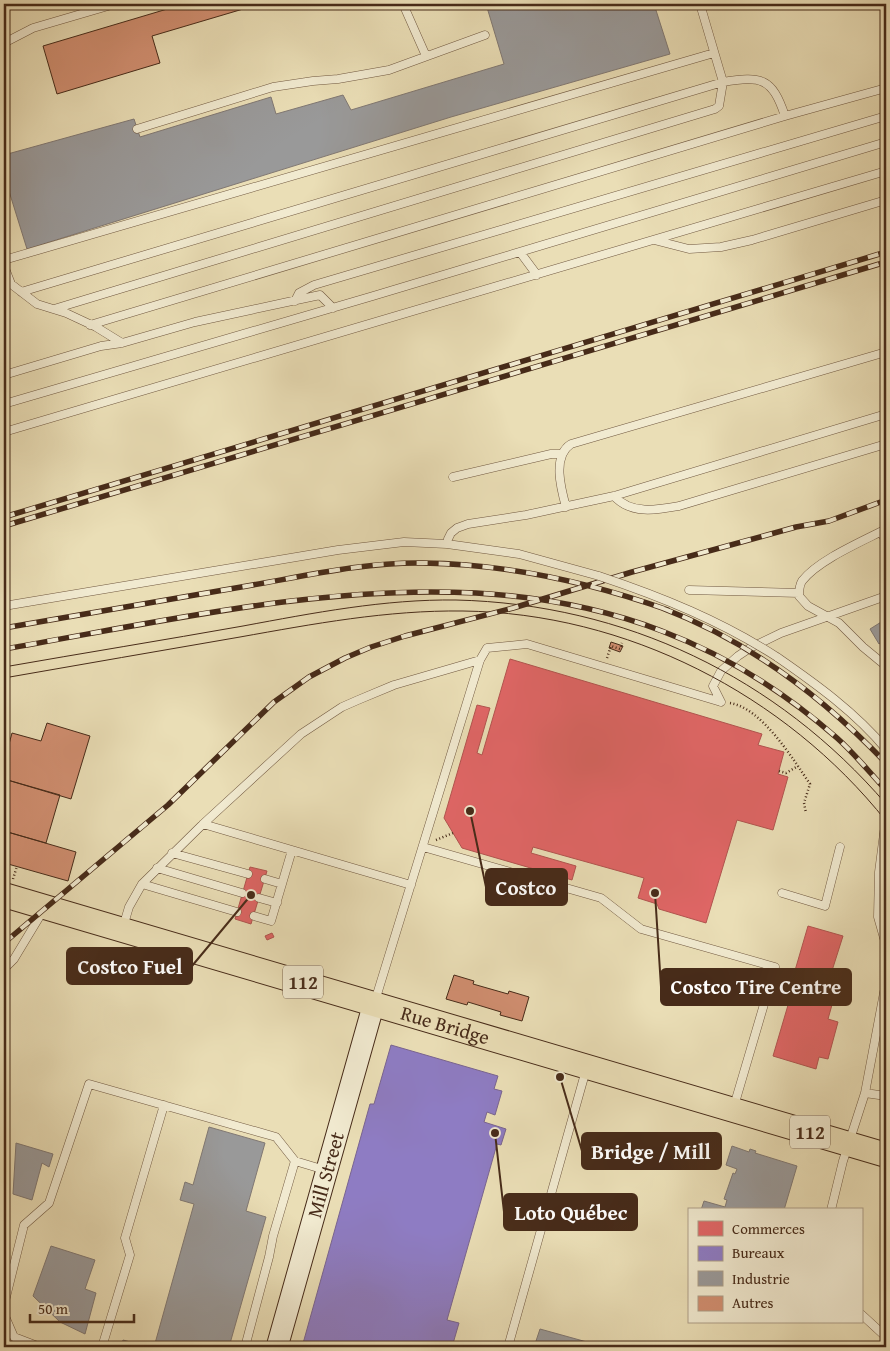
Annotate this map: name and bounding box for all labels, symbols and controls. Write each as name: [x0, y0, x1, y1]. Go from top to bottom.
callout: Costco: [486, 869, 567, 905]
text: Costco: [496, 872, 556, 903]
callout: Costco Fuel: [67, 948, 192, 984]
text: Costco Fuel: [77, 951, 183, 982]
road number: 112: [283, 966, 323, 999]
callout: Costco Tire Centre: [661, 969, 851, 1005]
text: Costco Tire Centre: [671, 971, 841, 1002]
street label: Rue Bridge: [397, 998, 493, 1051]
road number: 112: [790, 1116, 830, 1148]
street label: Mill Street: [299, 1128, 351, 1221]
callout: Bridge / Mill: [582, 1133, 721, 1169]
text: Bridge / Mill: [591, 1136, 711, 1167]
callout: Loto Québec: [504, 1194, 637, 1230]
text: Loto Québec: [515, 1197, 628, 1228]
legend: [688, 1208, 862, 1324]
text: Commerces: [732, 1218, 805, 1239]
text: Bureaux: [732, 1242, 785, 1263]
text: Industrie: [732, 1268, 790, 1289]
scale bar: [30, 1291, 134, 1323]
text: Autres: [732, 1292, 774, 1313]
text: 50 m: [38, 1298, 69, 1319]

